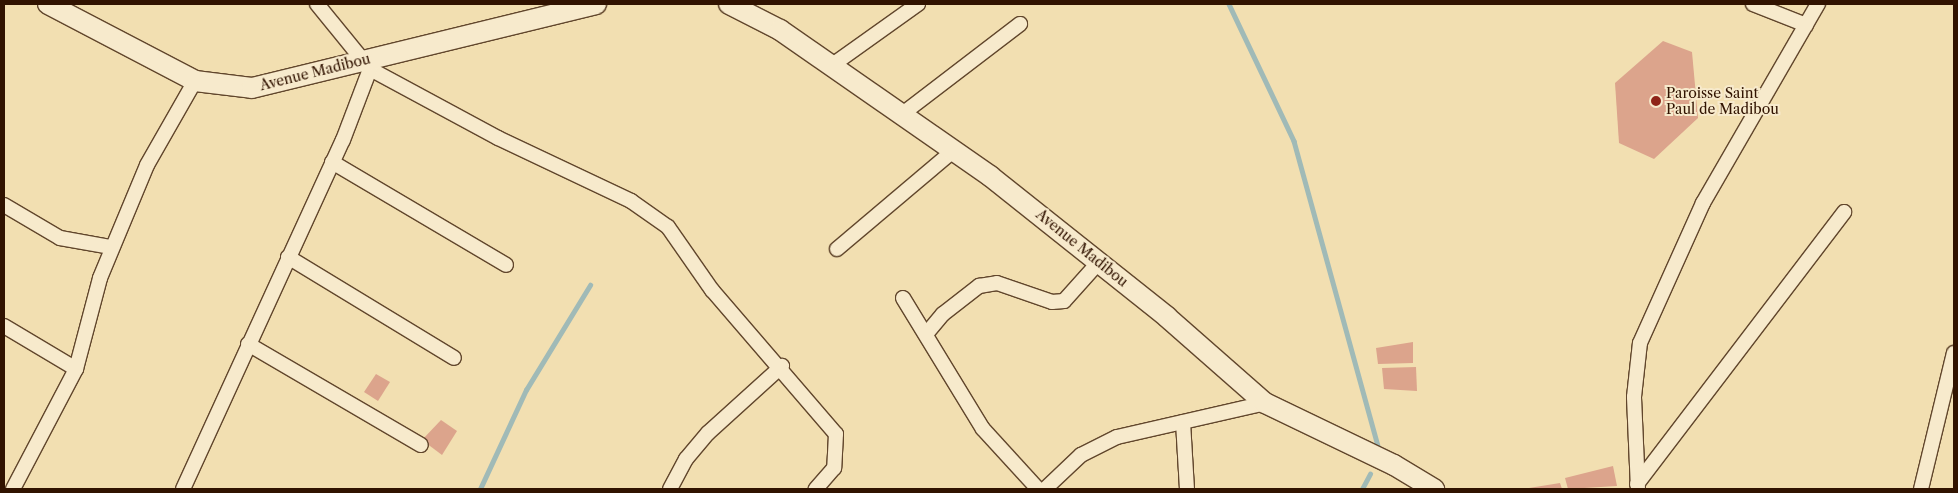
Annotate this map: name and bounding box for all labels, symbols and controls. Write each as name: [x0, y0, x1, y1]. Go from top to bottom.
street label: Avenue Madibou: [258, 50, 372, 94]
place label: Paroisse Saint Paul de Madibou: [1666, 85, 1779, 118]
marker: Paroisse Saint Paul de Madibou: [1650, 95, 1662, 107]
street label: Avenue Madibou: [1033, 206, 1131, 290]

